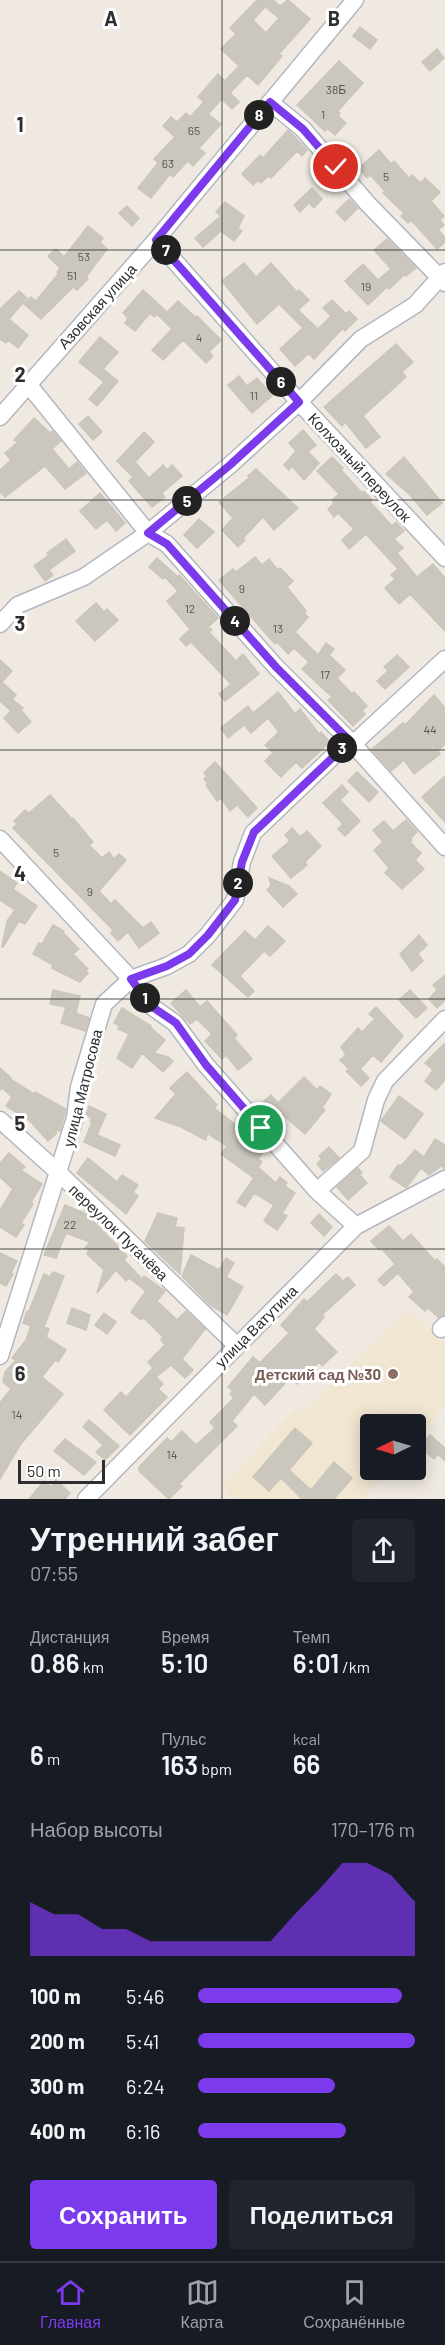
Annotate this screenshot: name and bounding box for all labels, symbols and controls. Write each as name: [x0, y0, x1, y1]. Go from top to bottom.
text: A: [104, 6, 118, 30]
text: B: [328, 6, 340, 30]
house number: 38Б: [326, 82, 346, 96]
pin: 8: [244, 100, 274, 130]
text: 8: [255, 105, 263, 124]
house number: 1: [321, 107, 325, 121]
text: 1: [16, 112, 24, 136]
house number: 65: [188, 123, 200, 137]
pin: [310, 141, 361, 192]
icon: check: [319, 150, 352, 183]
house number: 63: [162, 156, 174, 170]
house number: 5: [383, 169, 389, 183]
pin: 7: [151, 235, 181, 265]
text: 7: [162, 240, 170, 259]
house number: 53: [78, 249, 90, 263]
street label: Азовская улица: [54, 259, 140, 352]
house number: 51: [67, 268, 77, 282]
house number: 19: [361, 279, 371, 293]
house number: 4: [196, 330, 202, 344]
text: 2: [14, 362, 26, 386]
pin: 6: [266, 367, 296, 397]
text: 6: [277, 372, 285, 391]
house number: 11: [250, 388, 258, 402]
street label: Колхозный переулок: [305, 409, 415, 525]
pin: 5: [172, 486, 202, 516]
text: 5: [183, 491, 191, 510]
house number: 9: [239, 581, 245, 595]
house number: 12: [185, 601, 195, 615]
pin: 4: [220, 606, 250, 636]
text: 3: [15, 611, 25, 635]
text: 4: [230, 611, 240, 630]
house number: 13: [273, 621, 283, 635]
house number: 17: [320, 667, 330, 681]
house number: 44: [423, 722, 437, 736]
pin: 3: [327, 733, 357, 763]
text: 3: [338, 738, 346, 757]
house number: 5: [53, 845, 59, 859]
text: 4: [14, 861, 26, 885]
pin: 2: [223, 868, 253, 898]
text: 2: [234, 873, 242, 892]
house number: 9: [87, 884, 93, 898]
pin: 1: [130, 983, 160, 1013]
text: 1: [142, 988, 148, 1007]
street label: улица Матросова: [59, 1027, 105, 1149]
pin: [235, 1102, 286, 1153]
text: 5: [15, 1111, 26, 1135]
icon: arrive: [244, 1111, 277, 1144]
street label: переулок Пугачёва: [66, 1180, 173, 1284]
house number: 22: [64, 1217, 76, 1231]
street label: улица Ватутина: [211, 1281, 301, 1371]
text: 6: [15, 1361, 26, 1385]
place label: Детский сад №30: [255, 1365, 381, 1383]
marker: Детский сад №30: [386, 1367, 400, 1381]
house number: 14: [12, 1407, 22, 1421]
north arrow: [360, 1414, 426, 1480]
map controls: [360, 1414, 426, 1480]
house number: 14: [167, 1447, 177, 1461]
scale bar: [18, 1457, 105, 1484]
text: 50 m: [27, 1461, 61, 1480]
text: Утренний забег: [30, 1518, 279, 1558]
button: share: [352, 1519, 415, 1582]
text: 07:55: [30, 1561, 78, 1585]
text: Дистанция: [30, 1627, 109, 1646]
text: Время: [161, 1627, 209, 1646]
text: Темп: [293, 1627, 330, 1646]
text: 0.86: [30, 1647, 79, 1678]
text: 5:10: [161, 1647, 208, 1678]
text: 6:01: [293, 1647, 339, 1678]
text: km: [79, 1657, 104, 1676]
text: /km: [339, 1657, 370, 1676]
text: Пульс: [161, 1729, 206, 1748]
text: kcal: [293, 1729, 321, 1748]
text: 6: [30, 1739, 44, 1770]
text: 66: [293, 1748, 320, 1779]
text: m: [44, 1749, 60, 1768]
text: 163: [161, 1749, 198, 1780]
text: bpm: [198, 1759, 232, 1778]
text: Набор высоты: [30, 1817, 163, 1841]
text: 170–176 m: [331, 1817, 415, 1841]
text: 100 m: [30, 1984, 81, 2008]
text: 5:46: [126, 1984, 164, 2008]
text: 200 m: [30, 2029, 85, 2053]
text: 5:41: [126, 2029, 159, 2053]
text: 300 m: [30, 2074, 84, 2098]
text: 6:24: [126, 2074, 165, 2098]
text: 400 m: [30, 2119, 86, 2143]
text: 6:16: [126, 2119, 160, 2143]
button: Сохранить: [30, 2180, 217, 2249]
button: Поделиться: [229, 2180, 415, 2249]
tab: Главная: [40, 2276, 101, 2332]
tab: Карта: [181, 2276, 223, 2332]
tab: Сохранённые: [303, 2276, 405, 2332]

